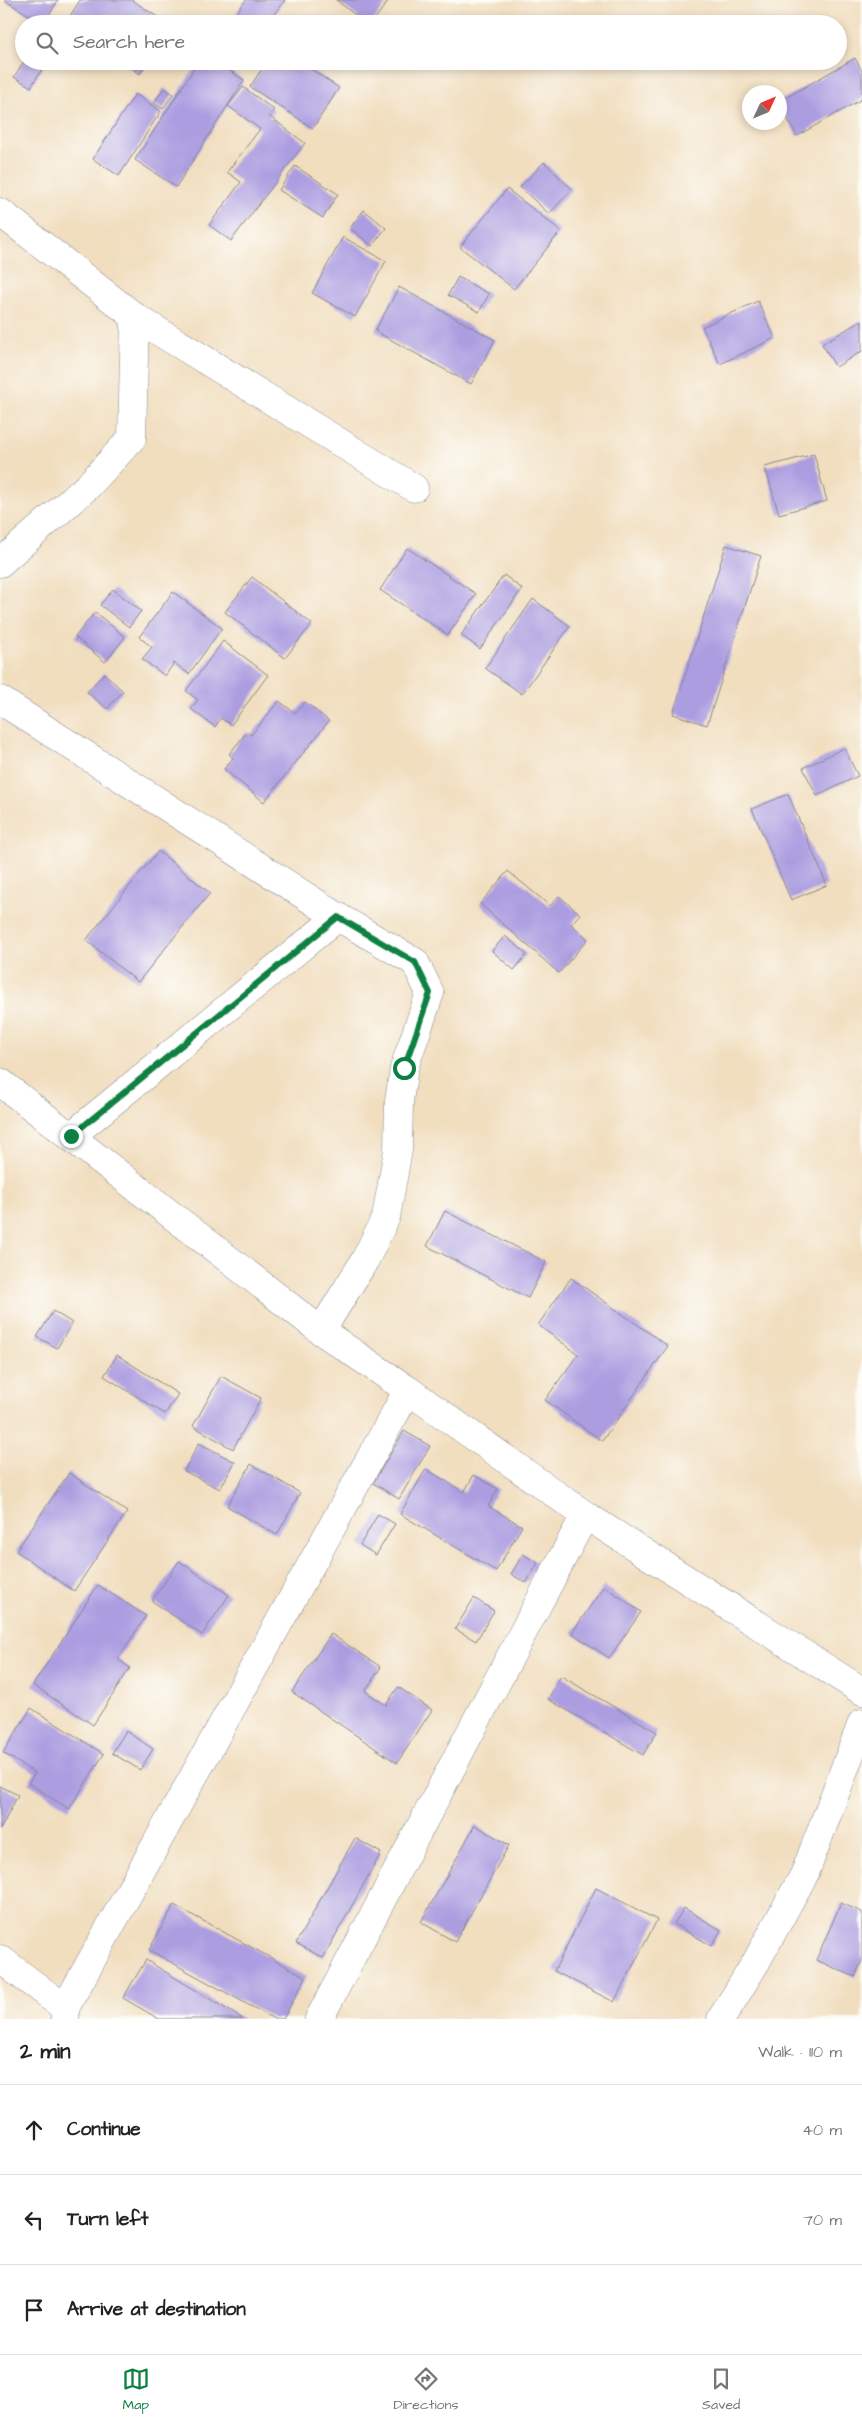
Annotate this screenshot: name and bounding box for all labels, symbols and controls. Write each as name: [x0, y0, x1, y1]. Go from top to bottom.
search box: [15, 15, 847, 70]
icon: search: [33, 29, 61, 57]
text: Search here: [73, 29, 185, 56]
north arrow: [742, 85, 787, 130]
route start: [393, 1057, 416, 1080]
route end: [60, 1125, 83, 1148]
text: 2 min: [20, 2037, 70, 2066]
text: Walk · 110 m: [758, 2041, 842, 2063]
icon: ahead: [20, 2116, 48, 2144]
text: Continue: [67, 2116, 141, 2143]
text: 40 m: [802, 2119, 842, 2141]
icon: left: [20, 2206, 48, 2234]
text: Turn left: [67, 2206, 148, 2233]
text: 70 m: [803, 2209, 842, 2231]
icon: arrive: [20, 2296, 48, 2324]
text: Arrive at destination: [67, 2296, 246, 2323]
tab: Map: [122, 2365, 150, 2415]
tab: Directions: [393, 2365, 458, 2415]
tab: Saved: [702, 2365, 740, 2415]

